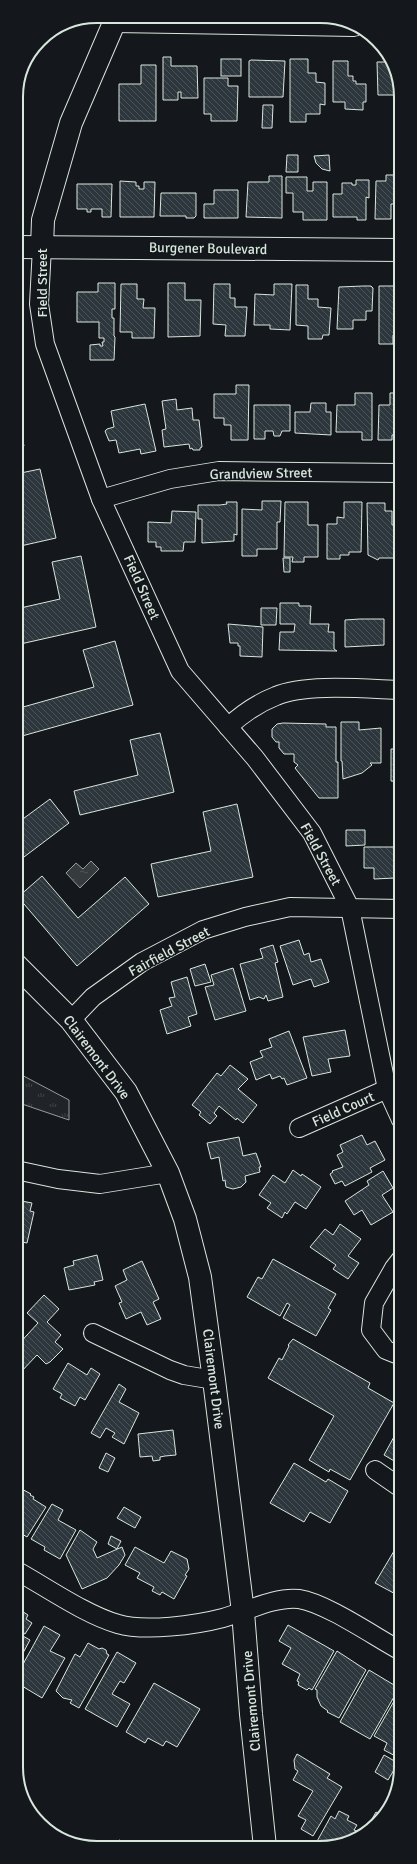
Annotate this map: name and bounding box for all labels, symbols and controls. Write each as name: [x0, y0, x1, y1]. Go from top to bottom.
street label: Burgener Boulevard: [149, 239, 267, 258]
street label: Field Street: [34, 248, 51, 318]
street label: Grandview Street: [210, 464, 313, 483]
street label: Field Street: [120, 552, 163, 622]
street label: Field Street: [296, 820, 345, 889]
street label: Fairfield Street: [126, 923, 213, 980]
street label: Clairemont Drive: [59, 1012, 134, 1103]
street label: Field Court: [309, 1088, 377, 1131]
street label: Clairemont Drive: [199, 1328, 228, 1430]
street label: Clairemont Drive: [239, 1650, 264, 1752]

